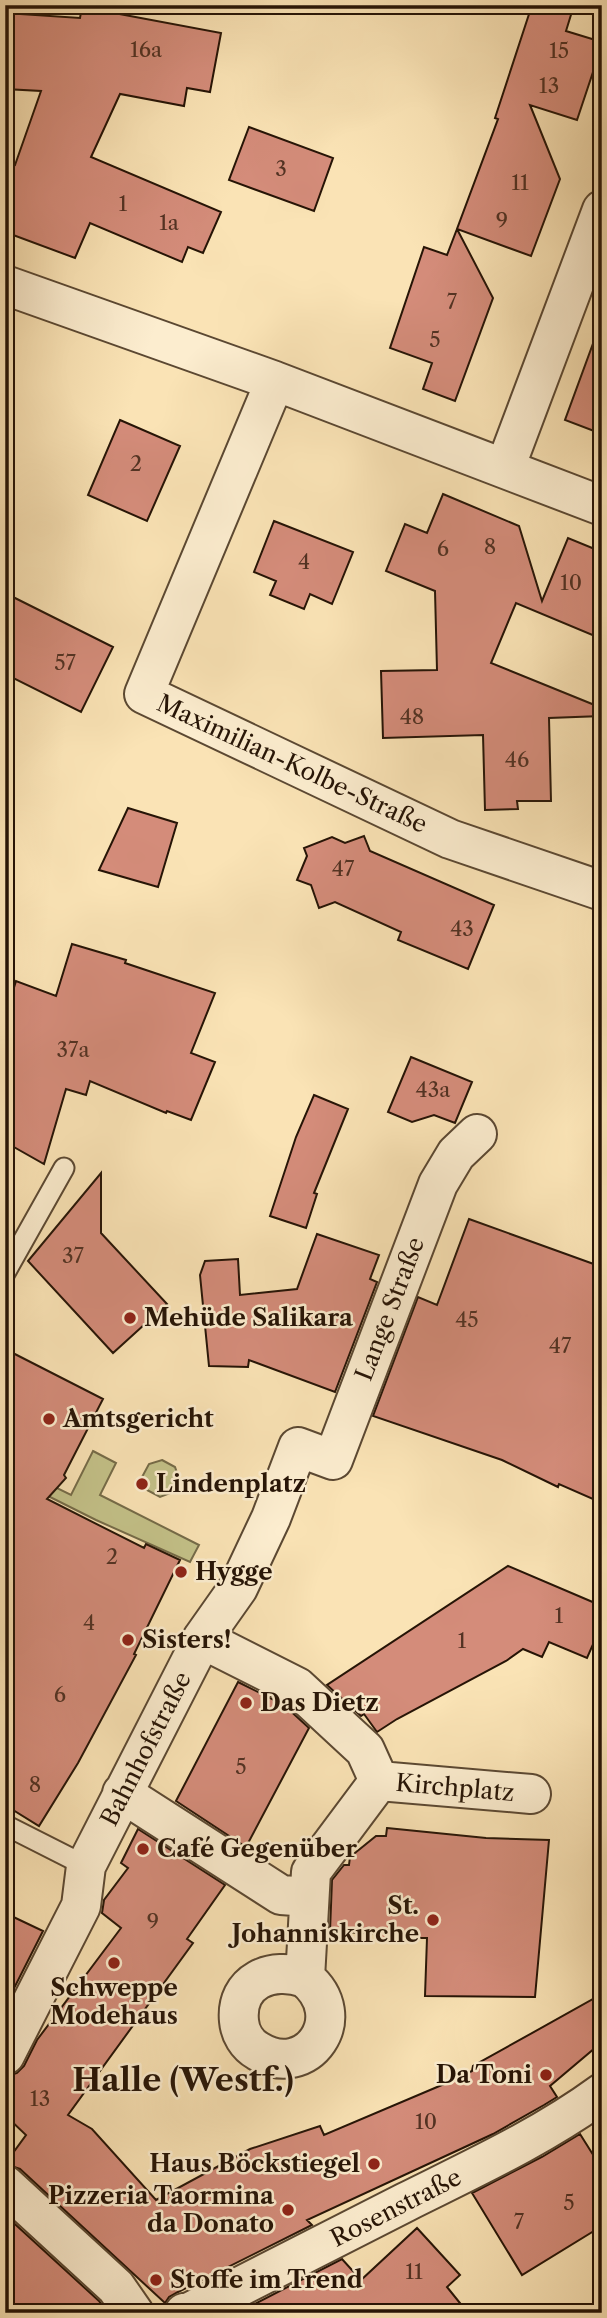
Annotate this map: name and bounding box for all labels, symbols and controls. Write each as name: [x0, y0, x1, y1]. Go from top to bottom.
house number: 16a: [130, 37, 163, 62]
house number: 15: [549, 38, 569, 63]
house number: 13: [539, 73, 559, 98]
house number: 3: [275, 156, 287, 181]
house number: 11: [511, 170, 529, 195]
house number: 1: [119, 191, 128, 216]
house number: 9: [496, 208, 508, 233]
house number: 1a: [159, 210, 180, 235]
house number: 7: [447, 289, 458, 314]
house number: 5: [429, 327, 441, 352]
house number: 2: [130, 451, 142, 476]
house number: 8: [484, 534, 496, 559]
house number: 6: [437, 536, 449, 561]
house number: 4: [298, 549, 310, 574]
house number: 10: [560, 570, 582, 595]
house number: 57: [54, 650, 77, 675]
street label: Maximilian-Kolbe-Straße: [153, 688, 432, 839]
house number: 48: [400, 704, 424, 729]
house number: 46: [505, 747, 529, 772]
house number: 47: [332, 856, 355, 881]
house number: 43: [450, 916, 474, 941]
house number: 37a: [57, 1037, 90, 1062]
house number: 43a: [416, 1077, 451, 1102]
street label: Lange Straße: [349, 1233, 430, 1385]
house number: 37: [62, 1243, 85, 1268]
place label: Mehüde Salikara: [144, 1303, 354, 1332]
house number: 45: [455, 1307, 479, 1332]
marker: Mehüde Salikara: [122, 1310, 138, 1326]
house number: 47: [549, 1333, 572, 1358]
place label: Amtsgericht: [62, 1404, 214, 1433]
marker: Amtsgericht: [41, 1411, 57, 1427]
place label: Lindenplatz: [156, 1469, 306, 1498]
marker: Lindenplatz: [134, 1476, 150, 1492]
house number: 2: [106, 1544, 118, 1569]
place label: Hygge: [195, 1557, 273, 1586]
marker: Hygge: [173, 1564, 189, 1580]
house number: 1: [555, 1603, 564, 1628]
house number: 4: [83, 1610, 95, 1635]
place label: Sisters!: [142, 1625, 232, 1654]
house number: 1: [458, 1628, 467, 1653]
marker: Sisters!: [120, 1632, 136, 1648]
street label: Bahnhofstraße: [94, 1667, 197, 1831]
house number: 6: [54, 1682, 66, 1707]
place label: Das Dietz: [260, 1688, 379, 1717]
marker: Das Dietz: [238, 1695, 254, 1711]
house number: 5: [235, 1754, 247, 1779]
street label: Kirchplatz: [395, 1768, 516, 1807]
house number: 8: [29, 1772, 41, 1797]
place label: Café Gegenüber: [157, 1834, 357, 1863]
marker: Café Gegenüber: [135, 1841, 151, 1857]
place label: St. Johanniskirche: [228, 1891, 419, 1948]
house number: 9: [147, 1909, 159, 1934]
marker: St. Johanniskirche: [425, 1912, 441, 1928]
marker: Schweppe Modehaus: [106, 1955, 122, 1971]
place label: Schweppe Modehaus: [50, 1973, 178, 2030]
district label: Halle (Westf.): [72, 2060, 294, 2099]
place label: Da Toni: [436, 2060, 532, 2089]
marker: Da Toni: [538, 2067, 554, 2083]
house number: 13: [30, 2086, 50, 2111]
house number: 10: [415, 2109, 437, 2134]
place label: Haus Böckstiegel: [149, 2149, 360, 2178]
marker: Haus Böckstiegel: [366, 2156, 382, 2172]
street label: Rosenstraße: [326, 2162, 466, 2253]
place label: Pizzeria Taormina da Donato: [48, 2181, 275, 2238]
house number: 5: [563, 2190, 575, 2215]
marker: Pizzeria Taormina da Donato: [280, 2202, 296, 2218]
house number: 7: [514, 2209, 525, 2234]
house number: 11: [405, 2259, 423, 2284]
place label: Stoffe im Trend: [170, 2265, 363, 2294]
marker: Stoffe im Trend: [148, 2272, 164, 2288]

